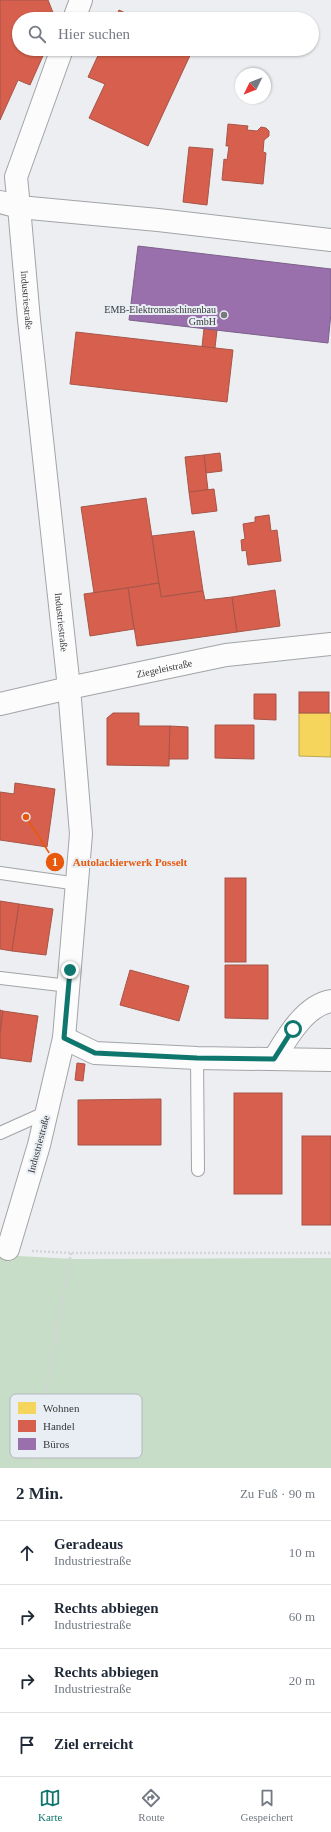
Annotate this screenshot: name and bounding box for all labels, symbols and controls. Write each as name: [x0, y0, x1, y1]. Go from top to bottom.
search box: [12, 12, 319, 56]
icon: search: [26, 23, 48, 45]
text: Hier suchen: [58, 26, 130, 42]
north arrow: [235, 68, 271, 104]
street label: Industriestraße: [19, 270, 35, 331]
place label: EMB-Elektromaschinenbau GmbH: [104, 304, 216, 327]
marker: EMB-Elektromaschinenbau GmbH: [219, 310, 229, 320]
street label: Industriestraße: [53, 592, 70, 653]
street label: Ziegeleistraße: [135, 657, 194, 680]
callout: Autolackierwerk Posselt: [45, 851, 195, 874]
text: 1: [52, 855, 58, 869]
text: Autolackierwerk Posselt: [73, 856, 188, 868]
route end: [61, 961, 79, 979]
route start: [284, 1020, 302, 1038]
street label: Industriestraße: [25, 1113, 52, 1174]
legend: [10, 1394, 142, 1458]
text: Wohnen: [43, 1402, 80, 1414]
text: Handel: [43, 1420, 75, 1432]
text: Büros: [43, 1438, 69, 1450]
text: 2 Min.: [16, 1484, 63, 1503]
text: Zu Fuß · 90 m: [240, 1486, 315, 1501]
text: Geradeaus: [54, 1536, 123, 1552]
icon: ahead: [16, 1542, 38, 1564]
text: 10 m: [289, 1545, 315, 1560]
text: Industriestraße: [54, 1553, 131, 1568]
text: Rechts abbiegen: [54, 1600, 159, 1616]
icon: right: [16, 1606, 38, 1628]
text: 60 m: [289, 1609, 315, 1624]
text: Industriestraße: [54, 1617, 131, 1632]
text: Rechts abbiegen: [54, 1664, 159, 1680]
icon: right: [16, 1670, 38, 1692]
text: 20 m: [289, 1673, 315, 1688]
text: Industriestraße: [54, 1681, 131, 1696]
icon: arrive: [16, 1734, 38, 1756]
text: Ziel erreicht: [54, 1736, 133, 1752]
tab: Karte: [38, 1787, 62, 1823]
tab: Route: [138, 1787, 165, 1823]
tab: Gespeichert: [240, 1787, 293, 1823]

